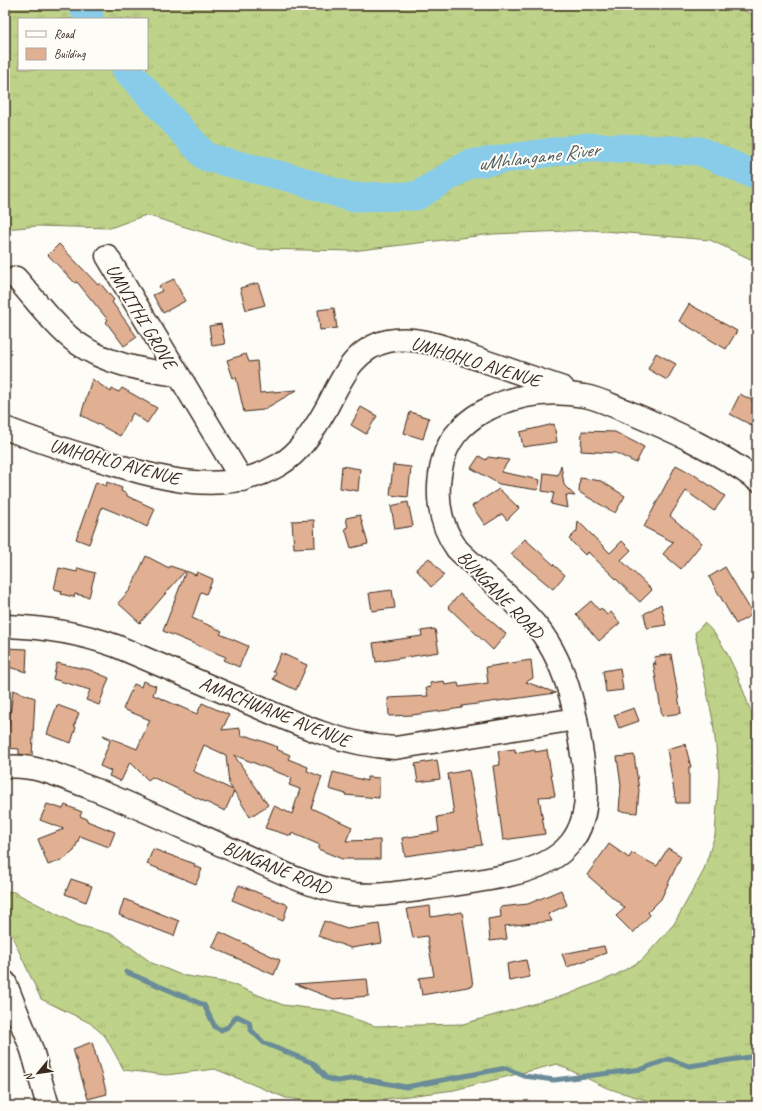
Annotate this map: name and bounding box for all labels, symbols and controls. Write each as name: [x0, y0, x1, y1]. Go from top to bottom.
legend: [18, 18, 148, 70]
text: Road: [54, 26, 76, 42]
text: Building: [54, 46, 86, 62]
water label: uMhlangane River: [476, 136, 604, 176]
street label: UMVITHI GROVE: [100, 260, 183, 376]
street label: UMHOHLO AVENUE: [408, 331, 546, 394]
street label: UMHOHLO AVENUE: [47, 433, 185, 492]
street label: BUNGANE ROAD: [452, 545, 550, 646]
street label: AMACHWANE AVENUE: [196, 671, 356, 754]
street label: BUNGANE ROAD: [219, 835, 336, 901]
north arrow: [18, 1053, 58, 1093]
text: N: [20, 1070, 37, 1084]

